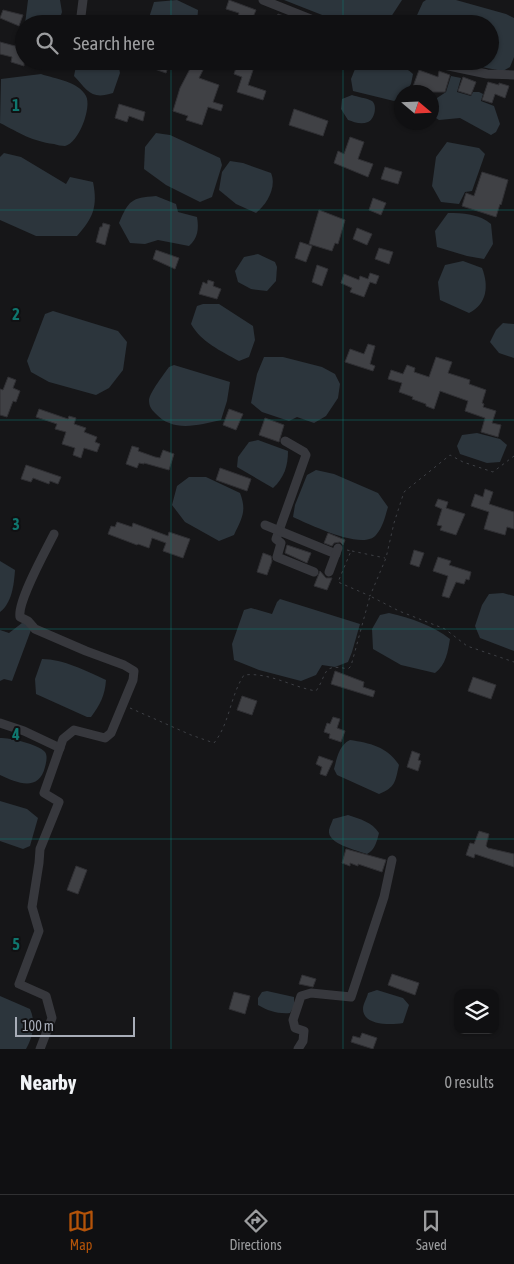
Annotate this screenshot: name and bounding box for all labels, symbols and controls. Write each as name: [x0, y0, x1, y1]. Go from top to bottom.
search box: [15, 15, 499, 70]
icon: search: [33, 29, 61, 57]
text: Search here: [73, 32, 155, 54]
north arrow: [394, 85, 439, 130]
text: 1: [12, 96, 20, 114]
text: 2: [12, 305, 20, 323]
text: 3: [12, 515, 20, 533]
text: 4: [11, 725, 20, 743]
text: 5: [12, 935, 20, 953]
map controls: [454, 989, 499, 1034]
button: layers: [454, 989, 499, 1034]
scale bar: [15, 1014, 135, 1037]
text: 100 m: [22, 1018, 54, 1034]
text: Nearby: [20, 1070, 76, 1094]
text: 0 results: [444, 1073, 494, 1091]
tab: Map: [67, 1207, 95, 1253]
tab: Directions: [229, 1207, 282, 1253]
tab: Saved: [416, 1207, 447, 1253]

